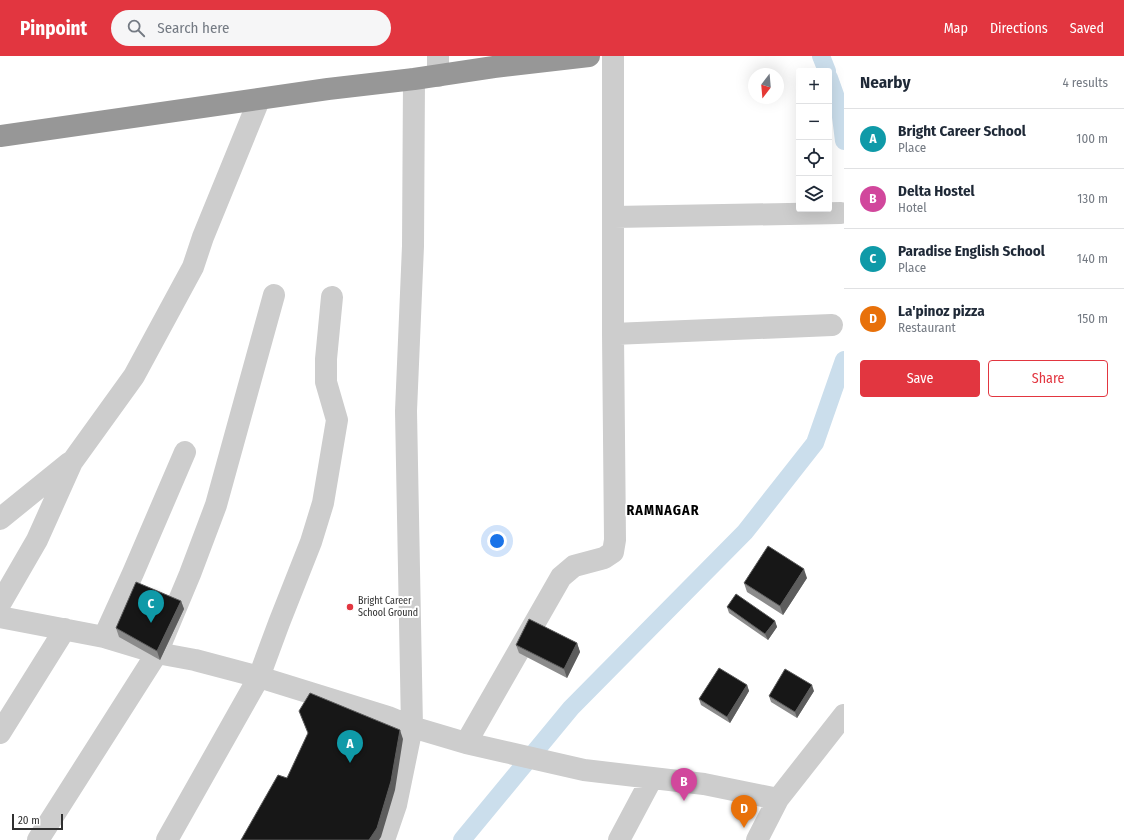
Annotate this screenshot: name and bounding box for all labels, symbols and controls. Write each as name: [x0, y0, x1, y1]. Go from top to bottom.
search box: [111, 10, 391, 46]
text: Pinpoint: [20, 17, 87, 40]
icon: search: [125, 17, 147, 39]
text: Search here: [157, 19, 230, 37]
text: Map: [944, 20, 968, 37]
text: Directions: [990, 20, 1048, 37]
text: Saved: [1070, 20, 1104, 37]
north arrow: [748, 68, 784, 104]
map controls: [796, 68, 832, 212]
button: +: [796, 68, 832, 104]
text: Nearby: [860, 72, 911, 93]
text: 4 results: [1062, 75, 1108, 90]
button: −: [796, 104, 832, 140]
text: Bright Career School: [898, 122, 1026, 140]
text: A: [869, 131, 877, 146]
text: 100 m: [1076, 131, 1108, 146]
button: locate: [796, 140, 832, 176]
text: Place: [898, 140, 926, 155]
button: layers: [796, 176, 832, 212]
text: Delta Hostel: [898, 182, 975, 200]
text: B: [869, 191, 877, 206]
text: 130 m: [1077, 191, 1108, 206]
text: Hotel: [898, 200, 927, 215]
text: Paradise English School: [898, 242, 1045, 260]
text: C: [870, 251, 876, 266]
text: 140 m: [1077, 251, 1108, 266]
text: Place: [898, 260, 926, 275]
text: La'pinoz pizza: [898, 302, 985, 320]
text: D: [869, 311, 877, 326]
text: 150 m: [1077, 311, 1108, 326]
text: Restaurant: [898, 320, 956, 335]
button: Save: [860, 360, 980, 397]
button: Share: [988, 360, 1108, 397]
district label: RAMNAGAR: [626, 502, 700, 519]
your location: [487, 531, 507, 551]
pin: C: [138, 590, 164, 623]
place label: Bright Career School Ground: [358, 595, 418, 619]
marker: Bright Career School Ground: [345, 602, 355, 612]
pin: A: [337, 730, 363, 763]
pin: B: [671, 768, 697, 801]
pin: D: [731, 795, 757, 828]
scale bar: [12, 812, 63, 831]
text: 20 m: [18, 814, 40, 827]

